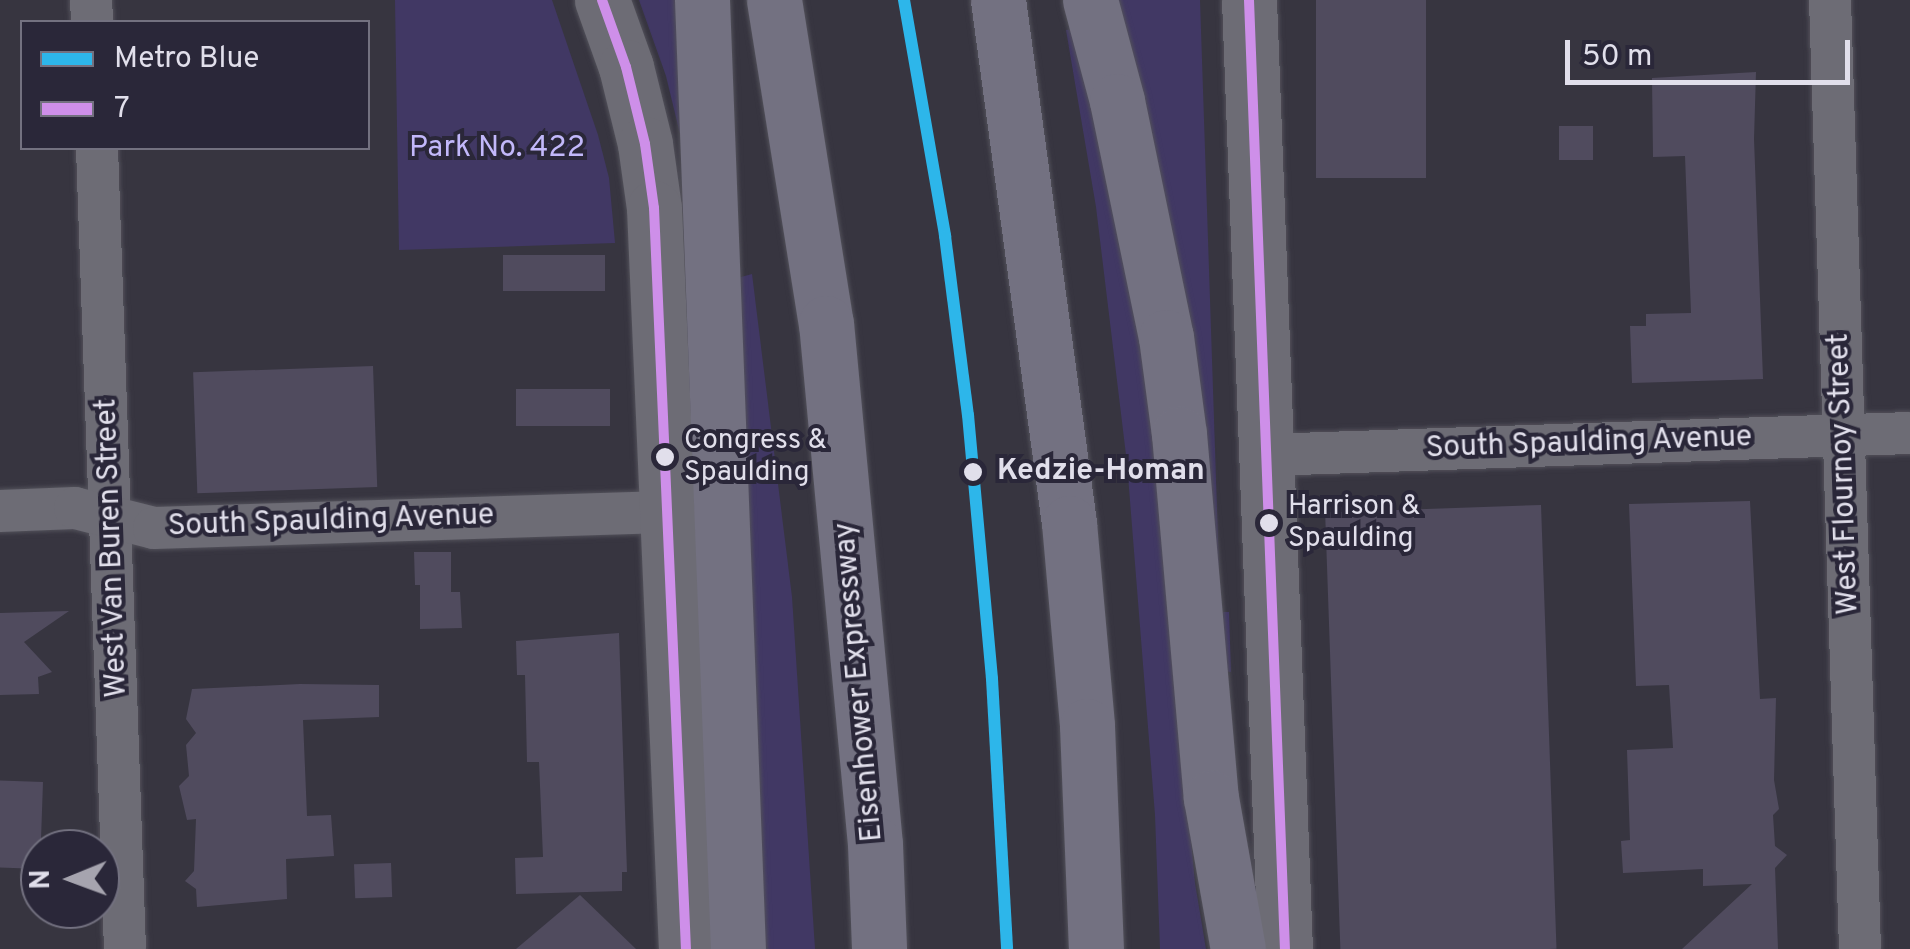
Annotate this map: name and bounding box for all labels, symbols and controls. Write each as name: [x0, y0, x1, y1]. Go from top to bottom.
legend: [20, 20, 370, 150]
scale bar: [1570, 20, 1855, 82]
text: 50 m: [1582, 39, 1652, 76]
text: Metro Blue: [114, 41, 259, 78]
text: 7: [114, 91, 130, 128]
park label: Park No. 422: [409, 131, 585, 167]
street label: West Flournoy Street: [1822, 332, 1868, 616]
street label: West Van Buren Street: [90, 397, 136, 699]
street label: South Spaulding Avenue: [1425, 420, 1753, 468]
place label: Congress & Spaulding: [684, 424, 827, 490]
marker: Congress & Spaulding: [655, 447, 675, 467]
place label: Kedzie-Homan: [997, 454, 1205, 490]
marker: Kedzie-Homan: [958, 457, 988, 487]
place label: Harrison & Spaulding: [1288, 490, 1420, 556]
street label: South Spaulding Avenue: [167, 498, 495, 546]
marker: Harrison & Spaulding: [1259, 513, 1279, 533]
street label: Eisenhower Expressway: [828, 521, 892, 843]
north arrow: [20, 829, 120, 929]
text: N: [24, 869, 60, 890]

